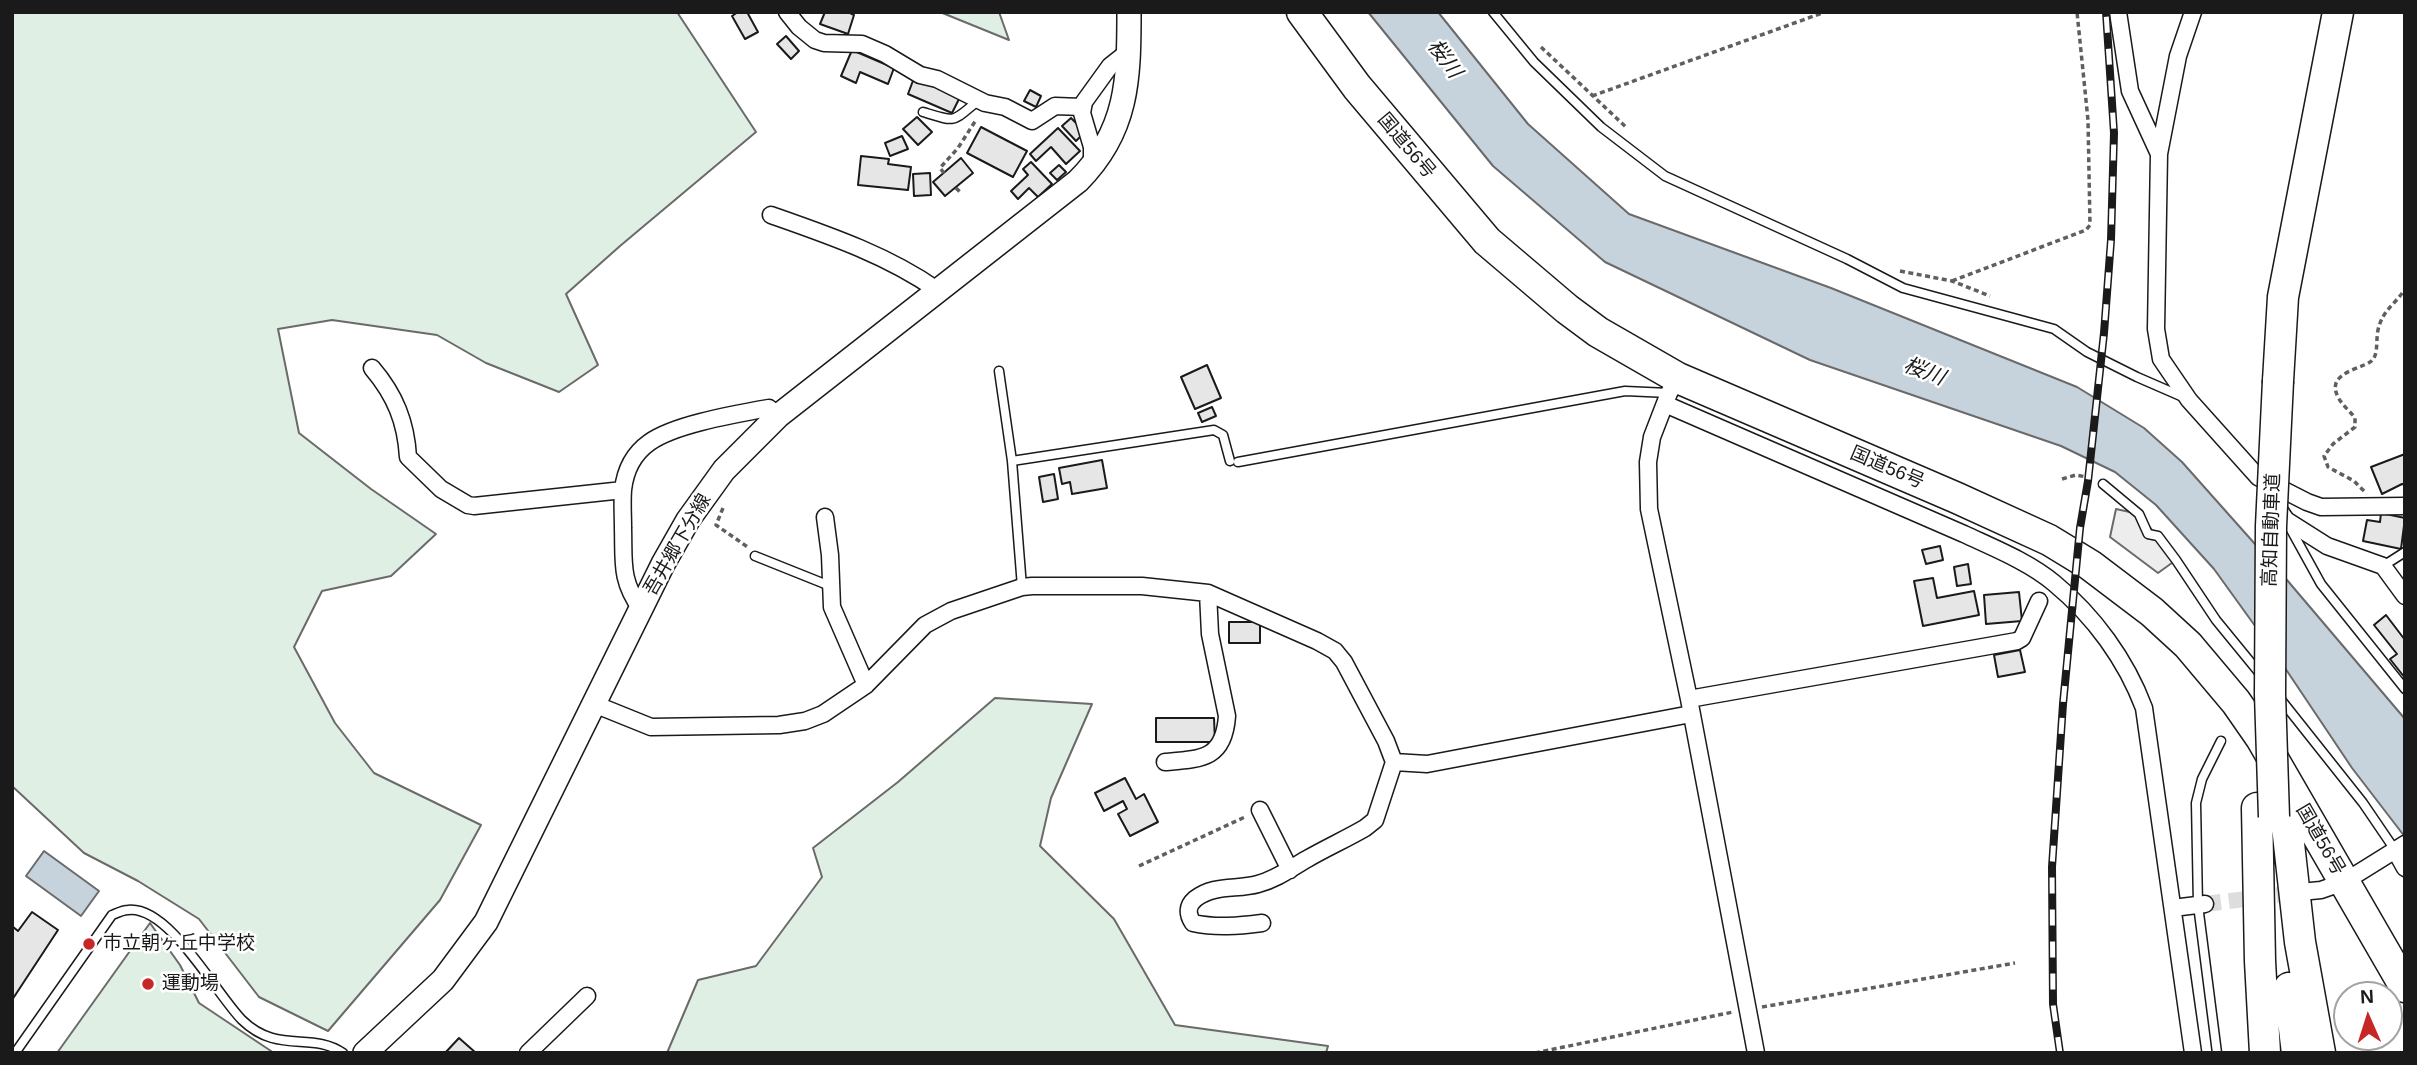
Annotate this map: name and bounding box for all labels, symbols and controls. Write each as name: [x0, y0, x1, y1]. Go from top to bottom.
water label: 桜川: [1421, 35, 1467, 83]
street label: 国道56号: [1372, 109, 1440, 183]
water label: 桜川: [1900, 353, 1948, 391]
street label: 国道56号: [1847, 442, 1927, 494]
street label: 高知自動車道: [2259, 473, 2285, 587]
street label: 吾井郷下分線: [640, 490, 716, 600]
street label: 国道56号: [2291, 800, 2349, 880]
place label: 市立朝ヶ丘中学校: [103, 933, 255, 955]
marker: 市立朝ヶ丘中学校: [81, 936, 97, 952]
place label: 運動場: [162, 973, 219, 995]
marker: 運動場: [140, 976, 156, 992]
north arrow: [2333, 981, 2403, 1051]
text: N: [2360, 986, 2374, 1007]

